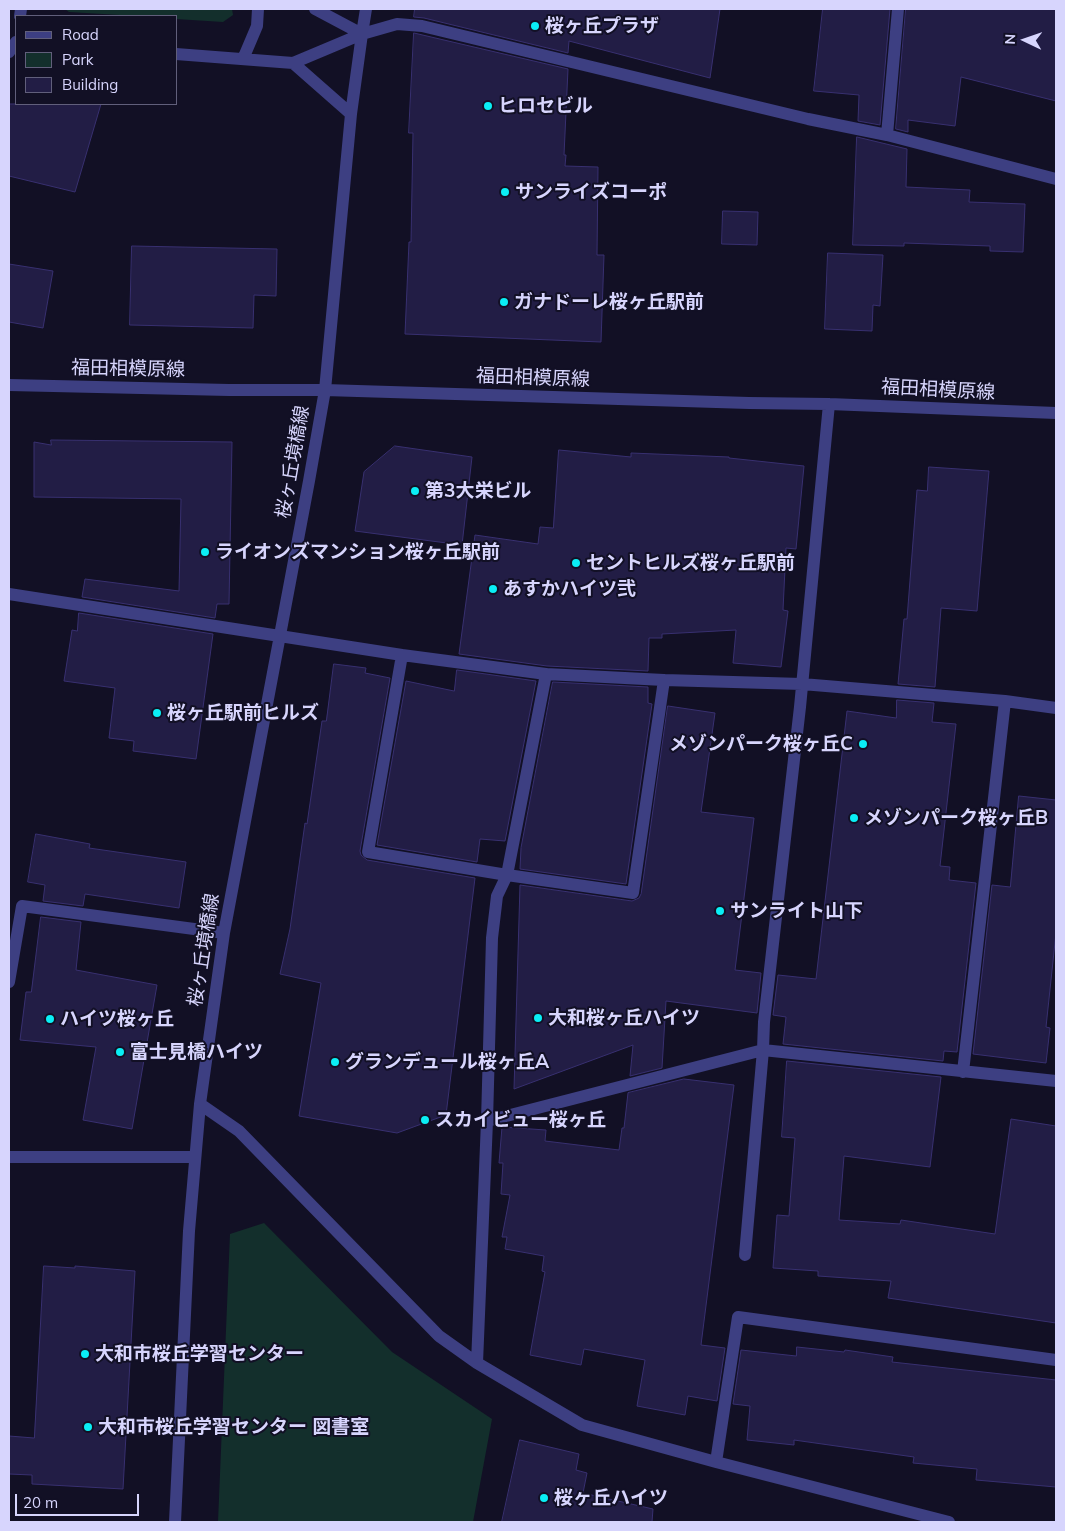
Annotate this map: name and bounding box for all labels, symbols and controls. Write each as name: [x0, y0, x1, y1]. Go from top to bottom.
legend: [15, 15, 178, 105]
place label: 桜ヶ丘プラザ: [545, 15, 659, 37]
north arrow: [1000, 15, 1050, 65]
marker: 桜ヶ丘プラザ: [529, 20, 541, 32]
text: Road: [62, 25, 99, 44]
text: N: [1001, 33, 1019, 45]
text: Park: [62, 50, 94, 69]
text: Building: [62, 75, 118, 94]
place label: ヒロセビル: [498, 95, 593, 117]
marker: ヒロセビル: [482, 100, 494, 112]
place label: サンライズコーポ: [515, 181, 667, 203]
marker: サンライズコーポ: [499, 186, 511, 198]
place label: ガナドーレ桜ヶ丘駅前: [514, 291, 704, 313]
marker: ガナドーレ桜ヶ丘駅前: [498, 296, 510, 308]
street label: 福田相模原線: [71, 357, 185, 381]
street label: 福田相模原線: [476, 365, 590, 391]
street label: 福田相模原線: [880, 376, 996, 404]
street label: 桜ヶ丘境橋線: [272, 404, 314, 520]
place label: 第3大栄ビル: [425, 480, 531, 502]
marker: 第3大栄ビル: [409, 485, 421, 497]
place label: ライオンズマンション桜ヶ丘駅前: [215, 541, 500, 563]
marker: ライオンズマンション桜ヶ丘駅前: [199, 546, 211, 558]
place label: セントヒルズ桜ヶ丘駅前: [586, 552, 795, 574]
marker: セントヒルズ桜ヶ丘駅前: [570, 557, 582, 569]
place label: あすかハイツ弐: [503, 578, 636, 600]
marker: あすかハイツ弐: [487, 583, 499, 595]
place label: 桜ヶ丘駅前ヒルズ: [167, 702, 319, 724]
marker: 桜ヶ丘駅前ヒルズ: [151, 707, 163, 719]
place label: メゾンパーク桜ヶ丘C: [669, 733, 853, 755]
marker: メゾンパーク桜ヶ丘C: [857, 738, 869, 750]
place label: メゾンパーク桜ヶ丘B: [864, 807, 1048, 829]
marker: メゾンパーク桜ヶ丘B: [848, 812, 860, 824]
street label: 桜ヶ丘境橋線: [184, 892, 224, 1008]
place label: サンライト山下: [730, 900, 863, 922]
marker: サンライト山下: [714, 905, 726, 917]
place label: 大和桜ヶ丘ハイツ: [548, 1007, 700, 1029]
place label: ハイツ桜ヶ丘: [60, 1008, 174, 1030]
marker: 大和桜ヶ丘ハイツ: [532, 1012, 544, 1024]
marker: ハイツ桜ヶ丘: [44, 1013, 56, 1025]
place label: 富士見橋ハイツ: [130, 1041, 263, 1063]
marker: 富士見橋ハイツ: [114, 1046, 126, 1058]
place label: グランデュール桜ヶ丘A: [345, 1051, 549, 1073]
marker: グランデュール桜ヶ丘A: [329, 1056, 341, 1068]
place label: スカイビュー桜ヶ丘: [435, 1109, 606, 1131]
marker: スカイビュー桜ヶ丘: [419, 1114, 431, 1126]
place label: 大和市桜丘学習センター: [95, 1343, 304, 1365]
marker: 大和市桜丘学習センター: [79, 1348, 91, 1360]
place label: 大和市桜丘学習センター 図書室: [98, 1416, 369, 1438]
marker: 大和市桜丘学習センター 図書室: [82, 1421, 94, 1433]
scale bar: [18, 1484, 141, 1516]
place label: 桜ヶ丘ハイツ: [554, 1487, 668, 1509]
marker: 桜ヶ丘ハイツ: [538, 1492, 550, 1504]
text: 20 m: [23, 1493, 58, 1512]

